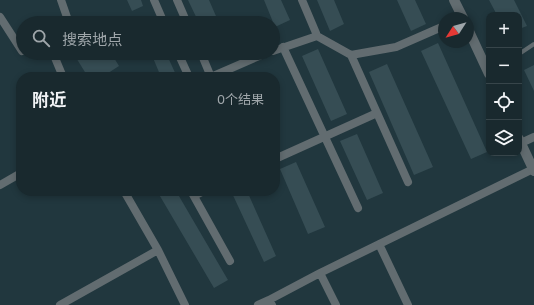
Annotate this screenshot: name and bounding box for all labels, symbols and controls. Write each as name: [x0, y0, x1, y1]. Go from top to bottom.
north arrow: [438, 12, 474, 48]
map controls: [486, 12, 522, 156]
button: +: [486, 12, 522, 48]
search box: [16, 16, 280, 60]
icon: search: [30, 27, 52, 49]
text: 搜索地点: [62, 30, 122, 48]
button: −: [486, 48, 522, 84]
button: locate: [486, 84, 522, 120]
text: 附近: [32, 89, 66, 110]
text: 0个结果: [217, 91, 264, 107]
button: layers: [486, 120, 522, 156]

